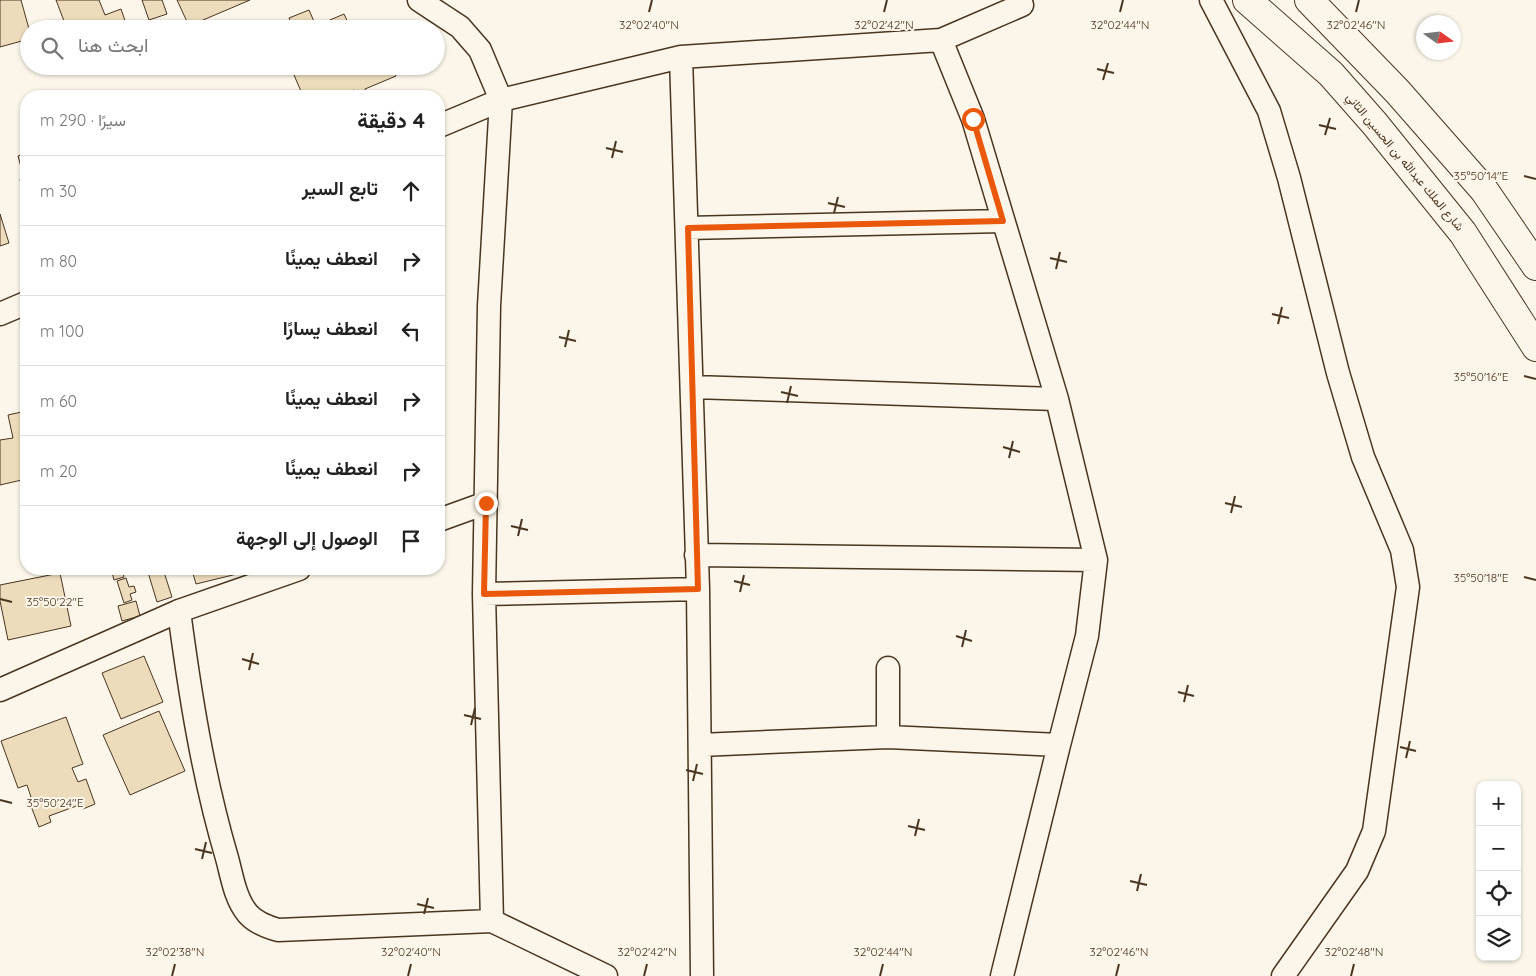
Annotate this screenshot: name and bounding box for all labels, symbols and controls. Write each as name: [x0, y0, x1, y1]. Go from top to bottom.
north arrow: [1416, 15, 1461, 60]
text: 32°02'40"N: [619, 17, 679, 32]
text: 32°02'42"N: [854, 17, 914, 32]
text: 32°02'44"N: [1090, 17, 1150, 32]
text: 32°02'46"N: [1326, 17, 1386, 32]
search box: [20, 20, 445, 75]
text: ابحث هنا: [78, 33, 148, 57]
icon: search: [38, 34, 66, 62]
street label: شارع الملك عبدالله بن الحسين الثاني: [1341, 90, 1468, 236]
text: 4 دقيقة: [357, 107, 425, 133]
route start: [962, 108, 985, 131]
text: سيرًا · 290 m: [40, 110, 126, 130]
text: 35°50'14"E: [1454, 168, 1509, 183]
text: تابع السير: [302, 176, 378, 200]
icon: ahead: [397, 177, 425, 205]
text: 30 m: [40, 181, 77, 201]
text: انعطف يمينًا: [285, 246, 378, 270]
icon: right: [397, 247, 425, 275]
text: 80 m: [40, 251, 77, 271]
text: انعطف يسارًا: [283, 316, 378, 340]
icon: left: [397, 317, 425, 345]
text: 100 m: [40, 321, 84, 341]
text: 35°50'16"E: [1453, 369, 1509, 384]
text: انعطف يمينًا: [285, 386, 378, 410]
icon: right: [397, 387, 425, 415]
text: 60 m: [40, 391, 77, 411]
text: انعطف يمينًا: [285, 456, 378, 480]
icon: right: [397, 457, 425, 485]
text: 20 m: [40, 461, 77, 481]
route end: [475, 492, 498, 515]
text: الوصول إلى الوجهة: [236, 526, 378, 550]
icon: arrive: [397, 527, 425, 555]
text: 35°50'18"E: [1453, 570, 1509, 585]
text: 35°50'22"E: [26, 594, 84, 609]
map controls: [1476, 781, 1521, 961]
button: +: [1476, 781, 1521, 826]
text: 35°50'24"E: [26, 795, 84, 810]
button: −: [1476, 826, 1521, 871]
button: locate: [1476, 871, 1521, 916]
button: layers: [1476, 916, 1521, 961]
text: 32°02'38"N: [145, 944, 205, 959]
text: 32°02'40"N: [381, 944, 441, 959]
text: 32°02'42"N: [617, 944, 677, 959]
text: 32°02'44"N: [853, 944, 913, 959]
text: 32°02'46"N: [1089, 944, 1149, 959]
text: 32°02'48"N: [1324, 944, 1384, 959]

